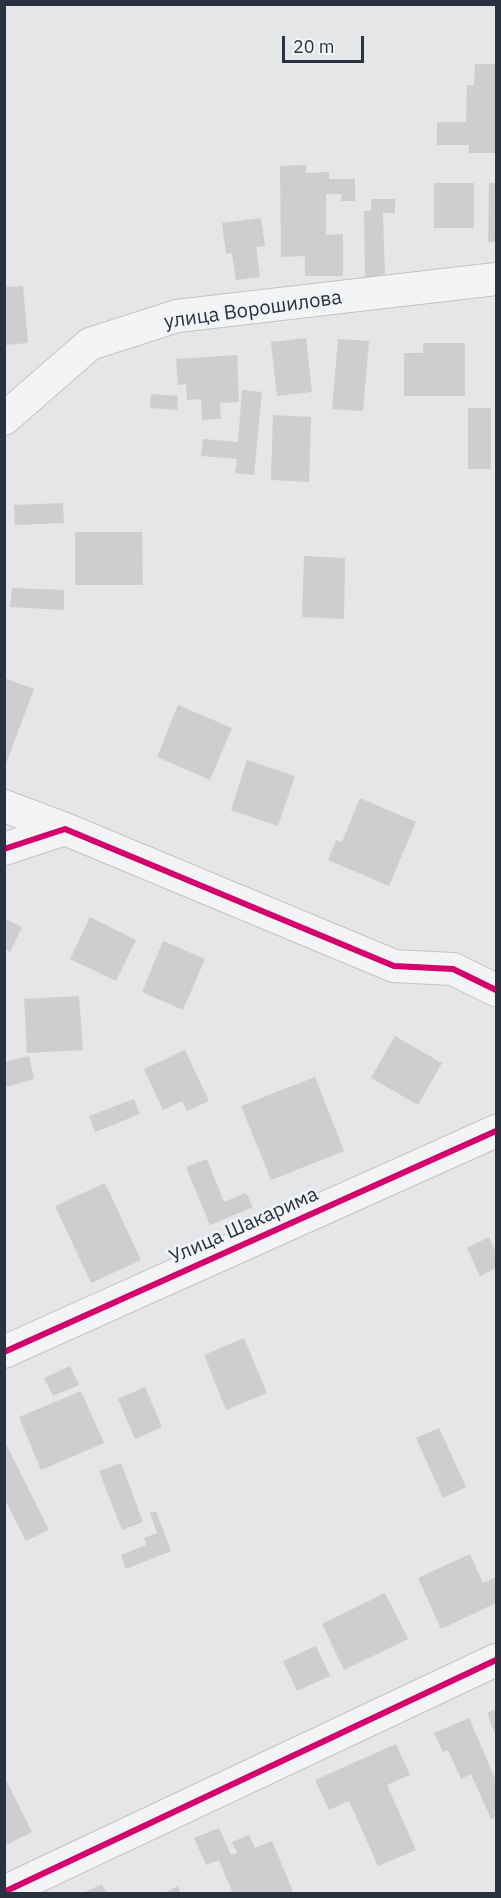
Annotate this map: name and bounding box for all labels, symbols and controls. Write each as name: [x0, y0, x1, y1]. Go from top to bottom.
scale bar: [285, 24, 368, 62]
text: 20 m: [293, 35, 335, 58]
street label: улица Ворошилова: [163, 286, 343, 334]
street label: Улица Шакарима: [166, 1182, 322, 1270]

